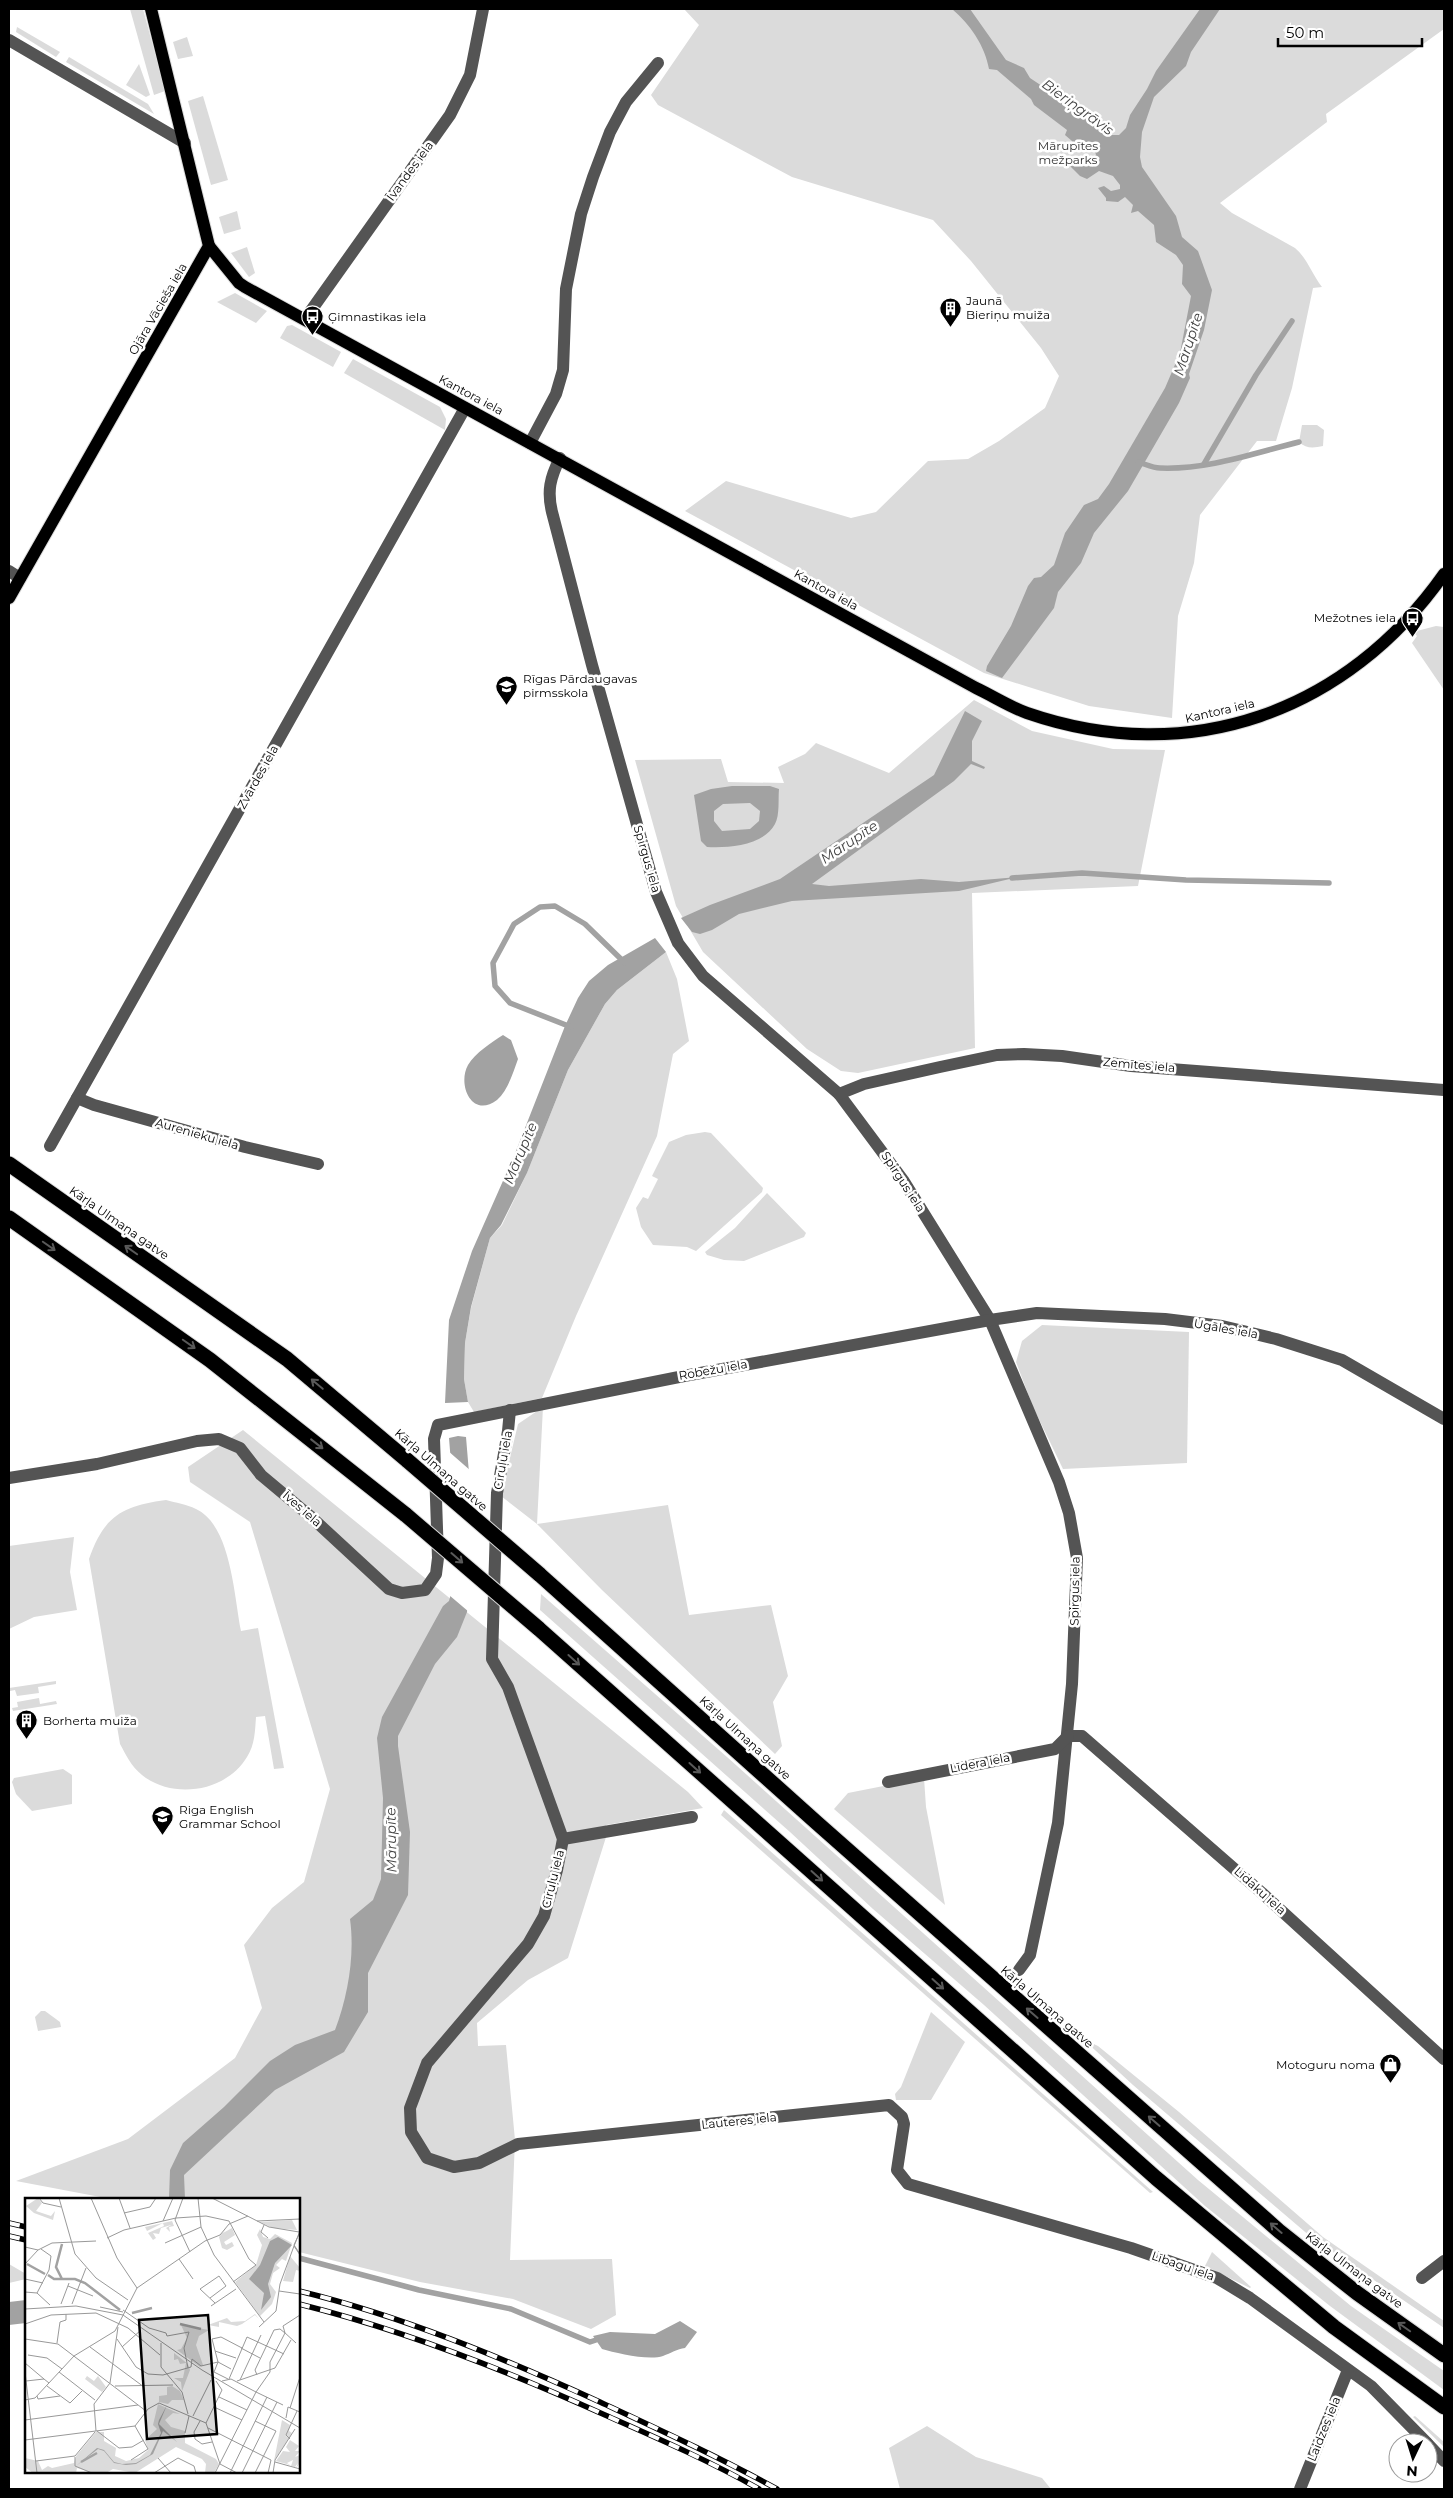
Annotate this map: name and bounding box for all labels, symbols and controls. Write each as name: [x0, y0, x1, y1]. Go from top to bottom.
scale bar: [1278, 15, 1422, 47]
text: 50 m: [1286, 23, 1324, 42]
water label: Bieriņgrāvis: [1039, 75, 1117, 139]
street label: Īvandes iela: [383, 138, 436, 204]
park label: Mārupītes mežparks: [1038, 138, 1098, 167]
street label: Ojāra Vācieša iela: [125, 260, 190, 357]
place label: Jaunā Bieriņu muiža: [965, 293, 1050, 322]
building icon: Jaunā Bieriņu muiža: [938, 296, 962, 327]
bus stop icon: Ģimnastikas iela: [300, 305, 324, 336]
place label: Ģimnastikas iela: [328, 309, 426, 324]
water label: Mārupīte: [1169, 310, 1207, 378]
street label: Kantora iela: [436, 371, 506, 418]
street label: Kantora iela: [792, 566, 861, 613]
bus stop icon: Mežotnes iela: [1400, 606, 1424, 637]
place label: Mežotnes iela: [1314, 610, 1396, 625]
place label: Rīgas Pārdaugavas pirmsskola: [523, 671, 637, 700]
school or university icon: Rīgas Pārdaugavas pirmsskola: [495, 674, 519, 705]
street label: Kantora iela: [1184, 695, 1256, 726]
street label: Zvārdes iela: [234, 742, 281, 811]
water label: Mārupīte: [817, 816, 881, 868]
street label: Spirgus iela: [631, 823, 664, 894]
street label: Zemītes iela: [1102, 1054, 1176, 1075]
street label: Aurenieku iela: [154, 1114, 241, 1153]
water label: Mārupīte: [499, 1120, 541, 1186]
street label: Spirgus iela: [878, 1149, 929, 1215]
street label: Kārļa Ulmaņa gatve: [67, 1183, 172, 1263]
one-way arrow: [41, 1241, 55, 1251]
one-way arrow: [125, 1245, 139, 1255]
street label: Ugāles iela: [1193, 1315, 1259, 1342]
one-way arrow: [181, 1339, 195, 1349]
street label: Robežu iela: [677, 1356, 749, 1383]
one-way arrow: [311, 1379, 324, 1390]
street label: Kārļa Ulmaņa gatve: [392, 1425, 491, 1514]
street label: Cīruļu iela: [490, 1429, 515, 1491]
one-way arrow: [310, 1438, 323, 1449]
street label: Īves iela: [280, 1488, 325, 1530]
one-way arrow: [450, 1552, 463, 1564]
street label: Spirgus iela: [1066, 1556, 1083, 1626]
one-way arrow: [567, 1654, 580, 1665]
street label: Kārļa Ulmaņa gatve: [696, 1693, 794, 1783]
building icon: Borherta muiža: [15, 1709, 39, 1740]
place label: Borherta muiža: [43, 1713, 137, 1728]
street label: Līdera iela: [949, 1749, 1011, 1776]
one-way arrow: [689, 1762, 702, 1774]
place label: Riga English Grammar School: [179, 1802, 281, 1831]
school or university icon: Riga English Grammar School: [151, 1805, 175, 1836]
water label: Mārupīte: [381, 1807, 401, 1873]
street label: Cīruļu iela: [538, 1848, 567, 1910]
street label: Līdaku iela: [1231, 1863, 1289, 1918]
one-way arrow: [810, 1870, 823, 1882]
street label: Kārļa Ulmaņa gatve: [998, 1962, 1097, 2051]
one-way arrow: [931, 1979, 944, 1990]
one-way arrow: [1026, 2008, 1039, 2019]
shop icon: Motoguru noma: [1379, 2053, 1403, 2084]
place label: Motoguru noma: [1276, 2057, 1375, 2072]
street label: Lauteres iela: [700, 2109, 777, 2132]
one-way arrow: [1147, 2115, 1160, 2127]
inset map: [25, 2198, 300, 2473]
one-way arrow: [1269, 2223, 1282, 2234]
street label: Kārļa Ulmaņa gatve: [1303, 2228, 1406, 2311]
street label: Lībagu iela: [1150, 2248, 1217, 2283]
one-way arrow: [1398, 2322, 1412, 2332]
street label: Laidzes iela: [1304, 2394, 1343, 2463]
north arrow: [1388, 2433, 1438, 2483]
text: N: [1406, 2462, 1418, 2480]

